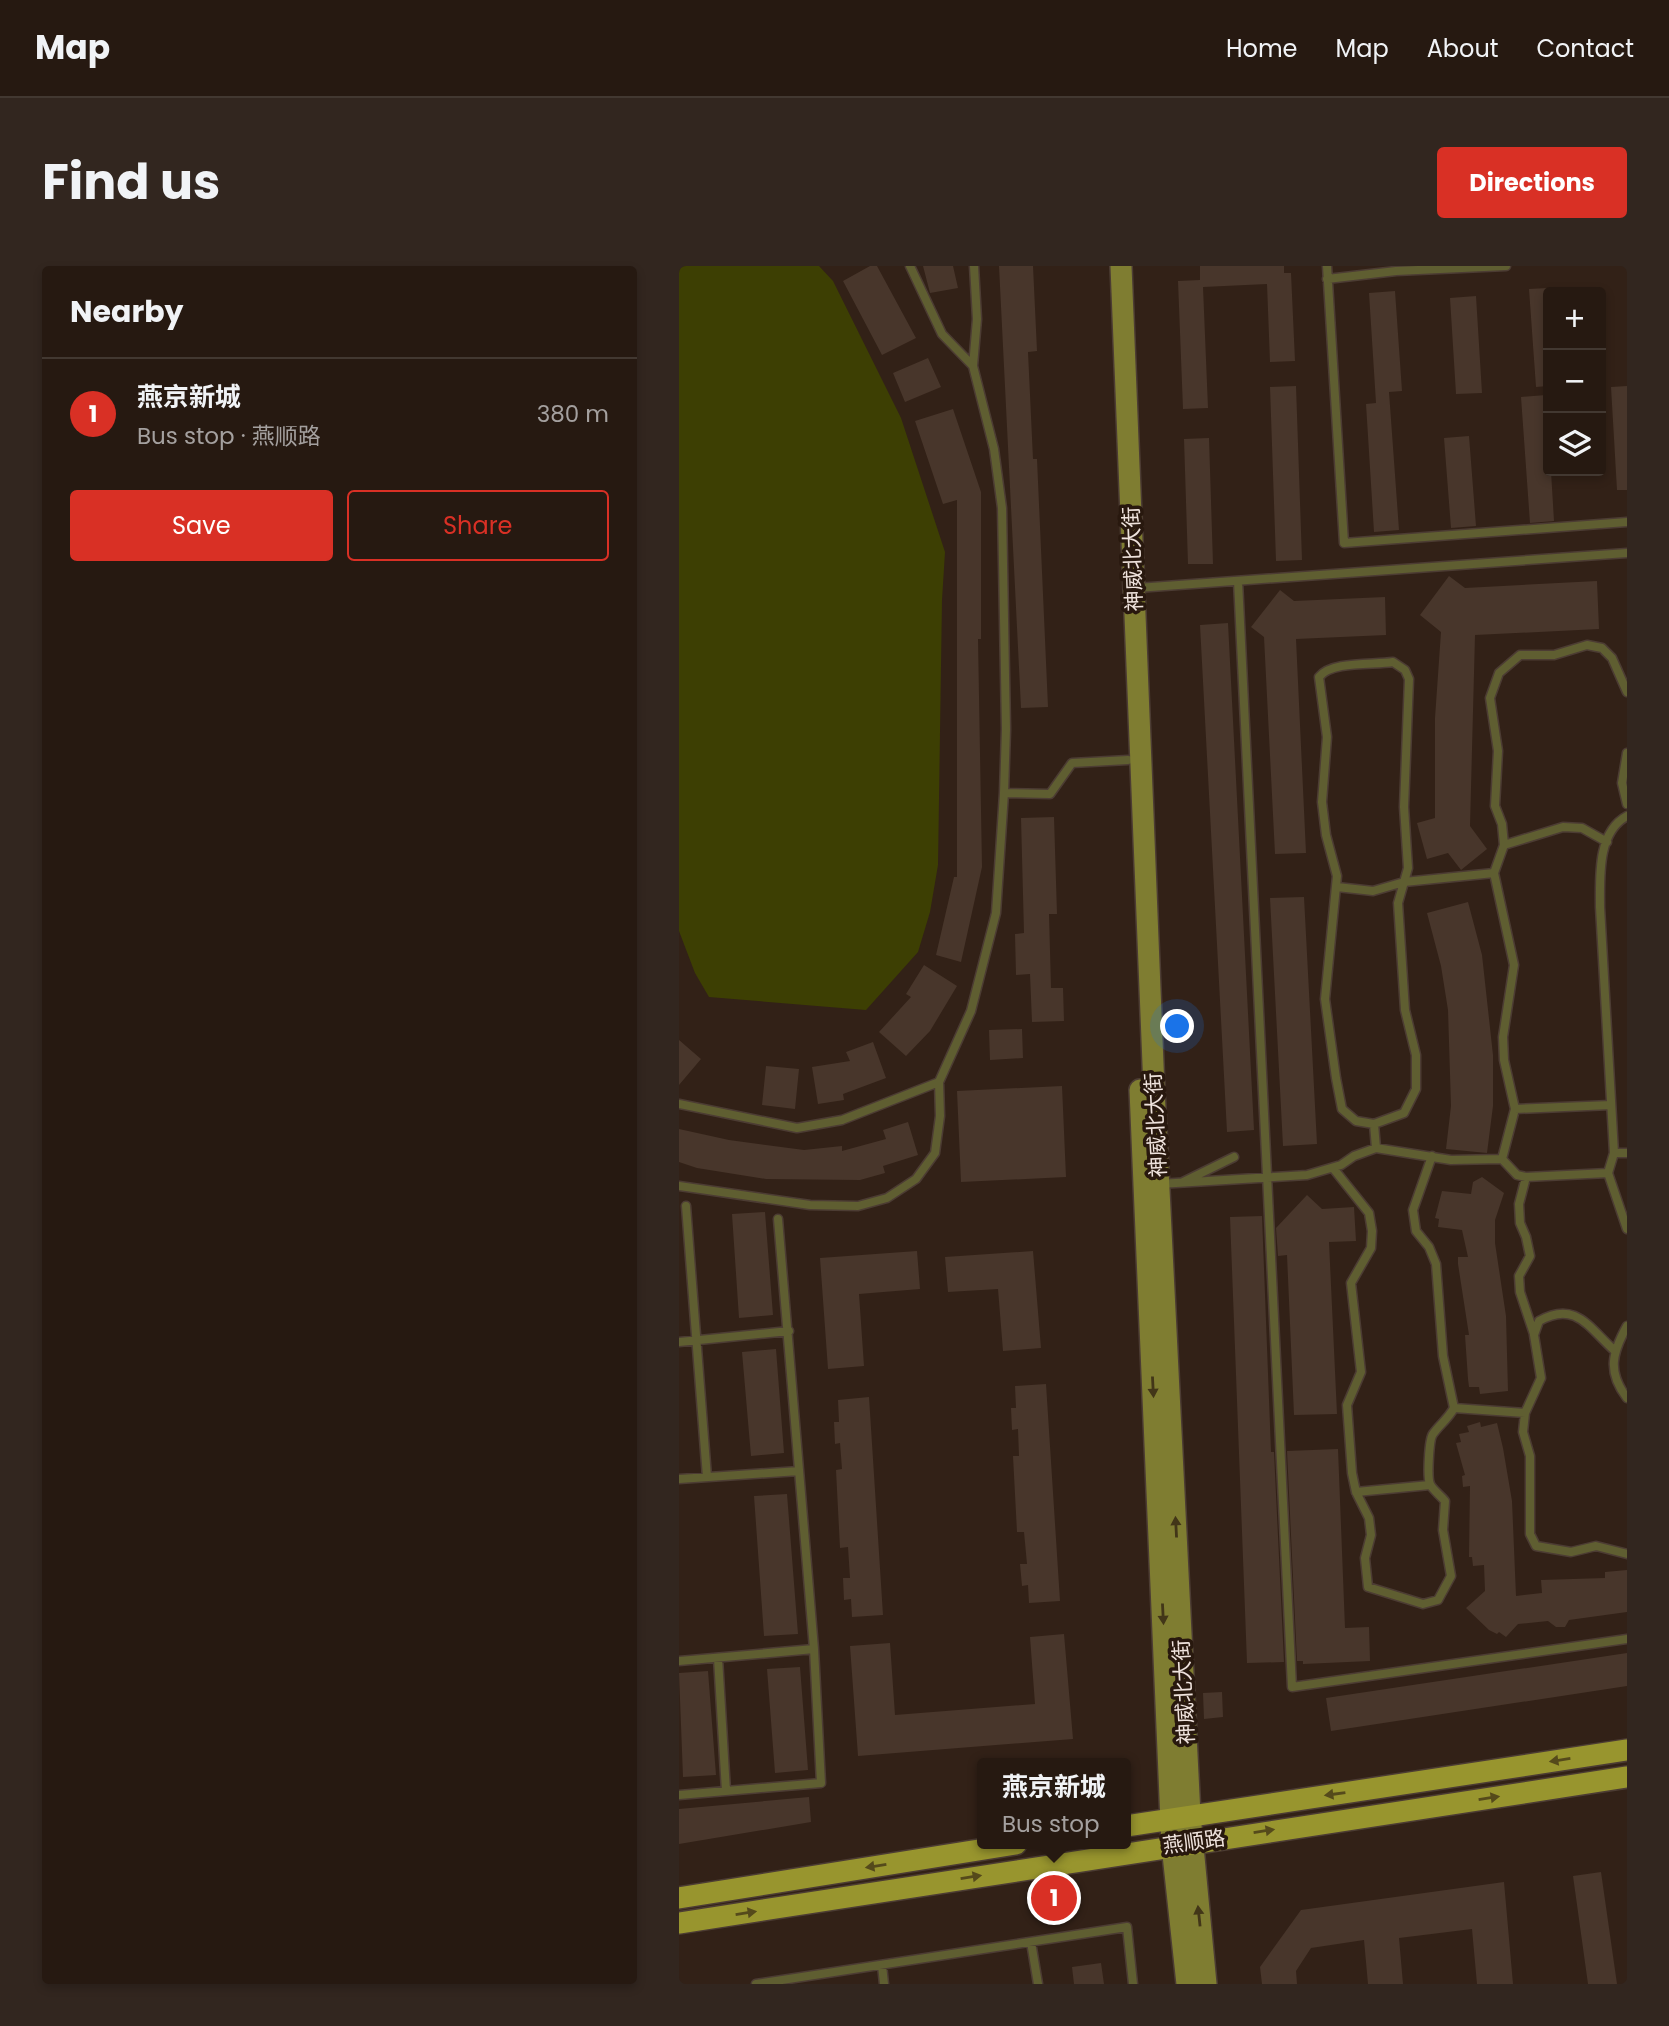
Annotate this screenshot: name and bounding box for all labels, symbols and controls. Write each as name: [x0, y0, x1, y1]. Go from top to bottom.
text: Map: [35, 24, 110, 71]
text: Home: [1226, 32, 1298, 65]
text: Map: [1336, 32, 1389, 65]
text: About: [1427, 32, 1498, 65]
text: Contact: [1536, 32, 1634, 65]
button: Directions: [1437, 147, 1627, 218]
text: Find us: [42, 148, 220, 216]
map controls: [1543, 287, 1606, 476]
button: +: [1543, 287, 1606, 350]
text: Nearby: [70, 290, 184, 333]
button: −: [1543, 350, 1606, 413]
text: 燕京新城: [137, 379, 241, 415]
text: 1: [89, 398, 97, 430]
text: 380 m: [537, 398, 609, 430]
button: layers: [1543, 413, 1606, 476]
text: Bus stop · 燕顺路: [137, 420, 321, 452]
button: Save: [70, 490, 333, 561]
button: Share: [347, 490, 609, 561]
street label: 神威北大街: [1116, 506, 1149, 612]
your location: [1160, 1009, 1194, 1043]
street label: 神威北大街: [1138, 1072, 1173, 1178]
one-way arrow: [1148, 1376, 1159, 1398]
one-way arrow: [1170, 1516, 1181, 1538]
one-way arrow: [1158, 1603, 1169, 1625]
street label: 神威北大街: [1166, 1639, 1201, 1745]
one-way arrow: [1548, 1755, 1570, 1766]
popup: [977, 1758, 1131, 1849]
text: 燕京新城: [1002, 1769, 1106, 1805]
one-way arrow: [1323, 1789, 1345, 1800]
one-way arrow: [1478, 1792, 1500, 1803]
text: Bus stop: [1002, 1808, 1100, 1840]
street label: 燕顺路: [1161, 1823, 1227, 1860]
one-way arrow: [1253, 1826, 1275, 1837]
one-way arrow: [865, 1861, 887, 1872]
one-way arrow: [960, 1871, 982, 1882]
pin: 1: [1031, 1872, 1077, 1924]
one-way arrow: [1194, 1905, 1205, 1927]
one-way arrow: [735, 1907, 757, 1918]

